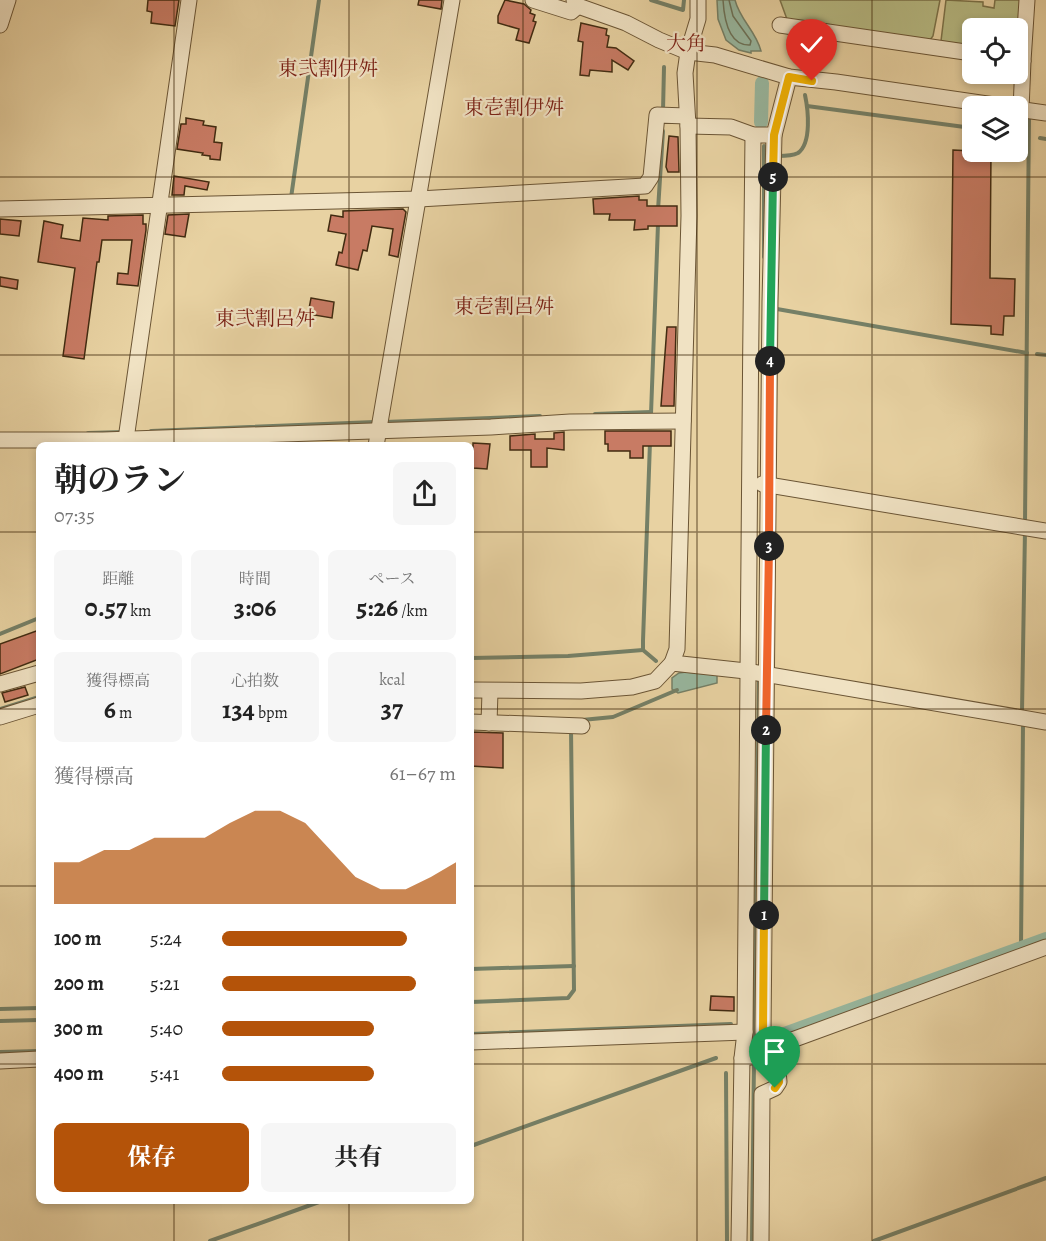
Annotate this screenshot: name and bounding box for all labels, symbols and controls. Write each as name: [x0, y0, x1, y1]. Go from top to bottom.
map controls: [962, 18, 1028, 162]
button: locate: [962, 18, 1028, 84]
pin: [786, 19, 837, 81]
icon: check: [795, 28, 828, 61]
district label: 大角: [666, 30, 706, 57]
district label: 東弐割伊舛: [278, 55, 378, 82]
district label: 東壱割伊舛: [464, 94, 564, 121]
button: layers: [962, 96, 1028, 162]
pin: 5: [758, 162, 788, 192]
text: 5: [770, 166, 776, 188]
district label: 東壱割呂舛: [454, 293, 554, 320]
district label: 東弐割呂舛: [215, 305, 315, 332]
pin: 4: [755, 346, 785, 376]
text: 4: [766, 350, 774, 372]
text: 朝のラン: [54, 457, 186, 502]
button: share: [393, 462, 456, 525]
text: 07:35: [54, 502, 95, 529]
pin: 3: [754, 531, 784, 561]
text: 3: [766, 535, 772, 557]
text: 距離: [102, 568, 134, 590]
text: 時間: [239, 568, 271, 590]
text: ペース: [368, 568, 416, 590]
text: 0.57: [85, 590, 127, 625]
text: 3:06: [234, 590, 276, 625]
text: 5:26: [356, 590, 398, 625]
text: km: [127, 600, 151, 622]
text: /km: [398, 600, 428, 622]
text: kcal: [379, 669, 405, 691]
text: 獲得標高: [86, 670, 150, 692]
text: 心拍数: [231, 670, 279, 692]
text: 37: [381, 691, 403, 726]
text: 6: [104, 692, 116, 727]
text: 134: [222, 692, 255, 727]
text: m: [116, 702, 132, 724]
text: bpm: [255, 702, 288, 724]
pin: 2: [751, 715, 781, 745]
text: 2: [762, 719, 770, 741]
text: 61–67 m: [390, 760, 456, 787]
text: 獲得標高: [54, 763, 134, 790]
pin: 1: [749, 900, 779, 930]
text: 1: [761, 904, 767, 926]
text: 100 m: [54, 925, 102, 952]
text: 5:24: [150, 925, 182, 952]
text: 200 m: [54, 970, 104, 997]
text: 5:21: [150, 970, 180, 997]
text: 300 m: [54, 1015, 103, 1042]
text: 5:40: [150, 1015, 183, 1042]
pin: [749, 1026, 800, 1088]
icon: arrive: [758, 1035, 791, 1068]
text: 400 m: [54, 1060, 104, 1087]
text: 5:41: [150, 1060, 179, 1087]
button: 保存: [54, 1123, 249, 1192]
button: 共有: [261, 1123, 456, 1192]

